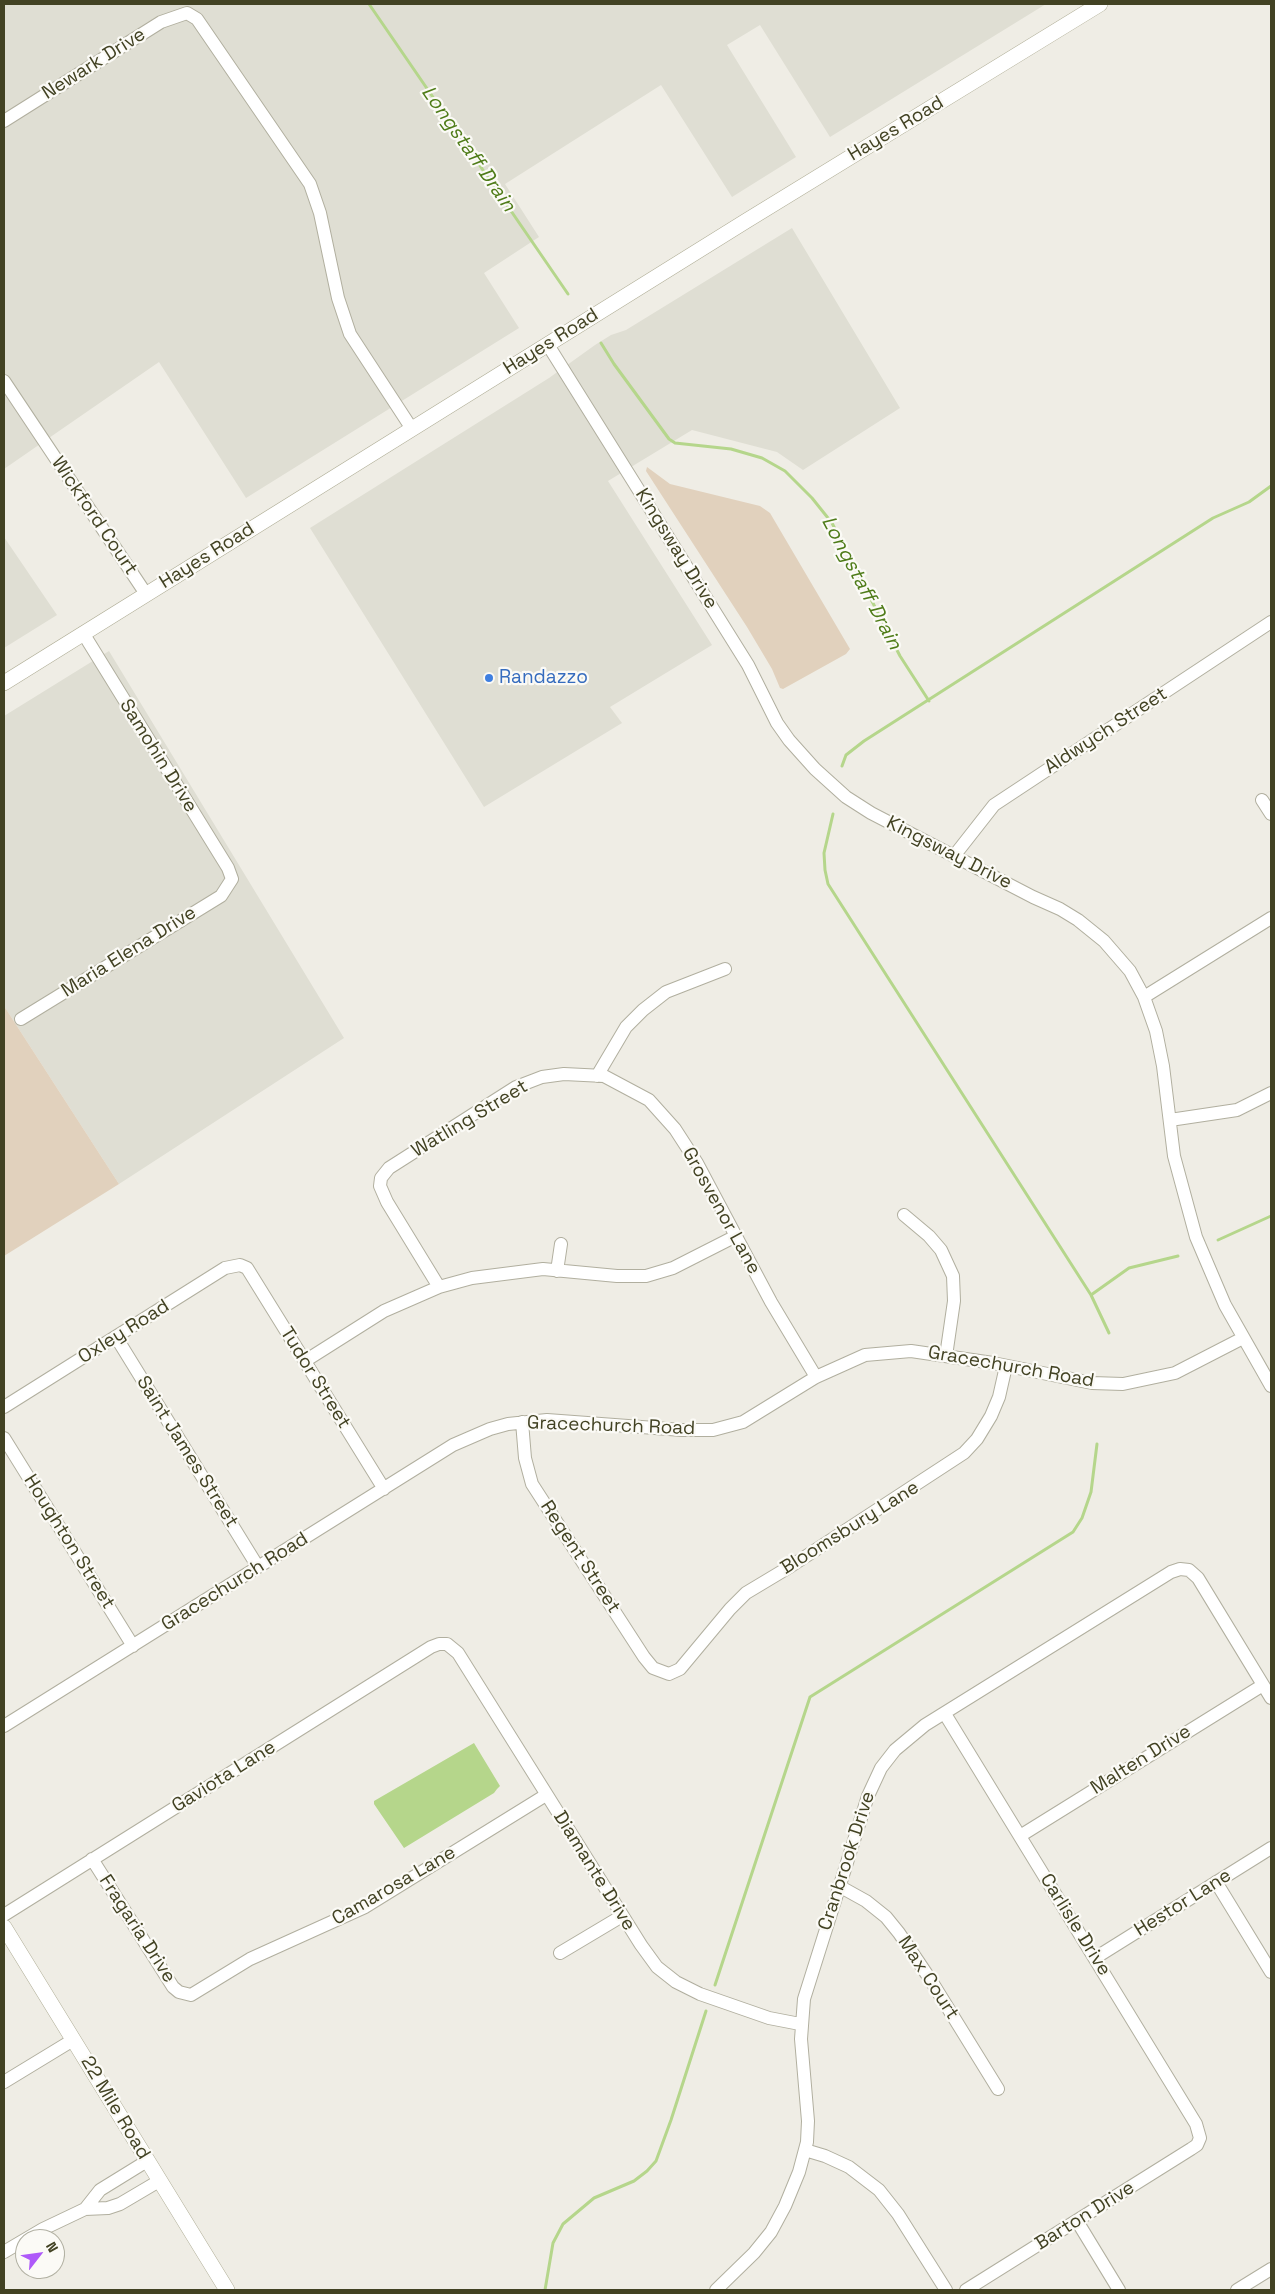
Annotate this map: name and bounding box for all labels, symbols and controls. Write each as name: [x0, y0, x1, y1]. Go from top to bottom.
street label: Newark Drive: [38, 23, 150, 105]
water label: Longstaff Drain: [416, 81, 520, 217]
street label: Hayes Road: [844, 92, 948, 166]
street label: Hayes Road: [499, 304, 603, 380]
street label: Wickford Court: [46, 452, 142, 580]
street label: Kingsway Drive: [630, 485, 722, 613]
water label: Longstaff Drain: [816, 512, 906, 654]
street label: Hayes Road: [155, 518, 259, 594]
place label: Randazzo: [499, 667, 588, 689]
marker: Randazzo: [483, 672, 495, 684]
street label: Aldwych Street: [1040, 683, 1172, 779]
street label: Samohin Drive: [114, 695, 202, 817]
street label: Kingsway Drive: [882, 812, 1016, 894]
street label: Maria Elena Drive: [57, 901, 201, 1003]
street label: Watling Street: [408, 1075, 532, 1163]
street label: Grosvenor Lane: [677, 1144, 765, 1278]
street label: Oxley Road: [74, 1295, 174, 1369]
street label: Tudor Street: [275, 1323, 355, 1433]
street label: Gracechurch Road: [926, 1341, 1096, 1393]
street label: Saint James Street: [131, 1372, 243, 1532]
street label: Gracechurch Road: [526, 1412, 696, 1440]
street label: Houghton Street: [18, 1471, 120, 1613]
street label: Bloomsbury Lane: [777, 1476, 923, 1580]
street label: Regent Street: [535, 1496, 625, 1618]
street label: Gracechurch Road: [158, 1528, 312, 1636]
street label: Malten Drive: [1087, 1720, 1195, 1800]
street label: Gaviota Lane: [168, 1736, 280, 1818]
street label: Cranbrook Drive: [814, 1789, 880, 1933]
street label: Diamante Drive: [548, 1807, 640, 1935]
street label: Camarosa Lane: [328, 1841, 460, 1931]
street label: Hestor Lane: [1130, 1864, 1236, 1942]
street label: Carlisle Drive: [1035, 1870, 1115, 1980]
street label: Fragaria Drive: [94, 1871, 180, 1987]
street label: Max Court: [893, 1932, 963, 2024]
street label: 22 Mile Road: [75, 2052, 155, 2164]
street label: Barton Drive: [1031, 2176, 1139, 2256]
north arrow: [15, 2229, 65, 2279]
text: N: [42, 2238, 62, 2256]

